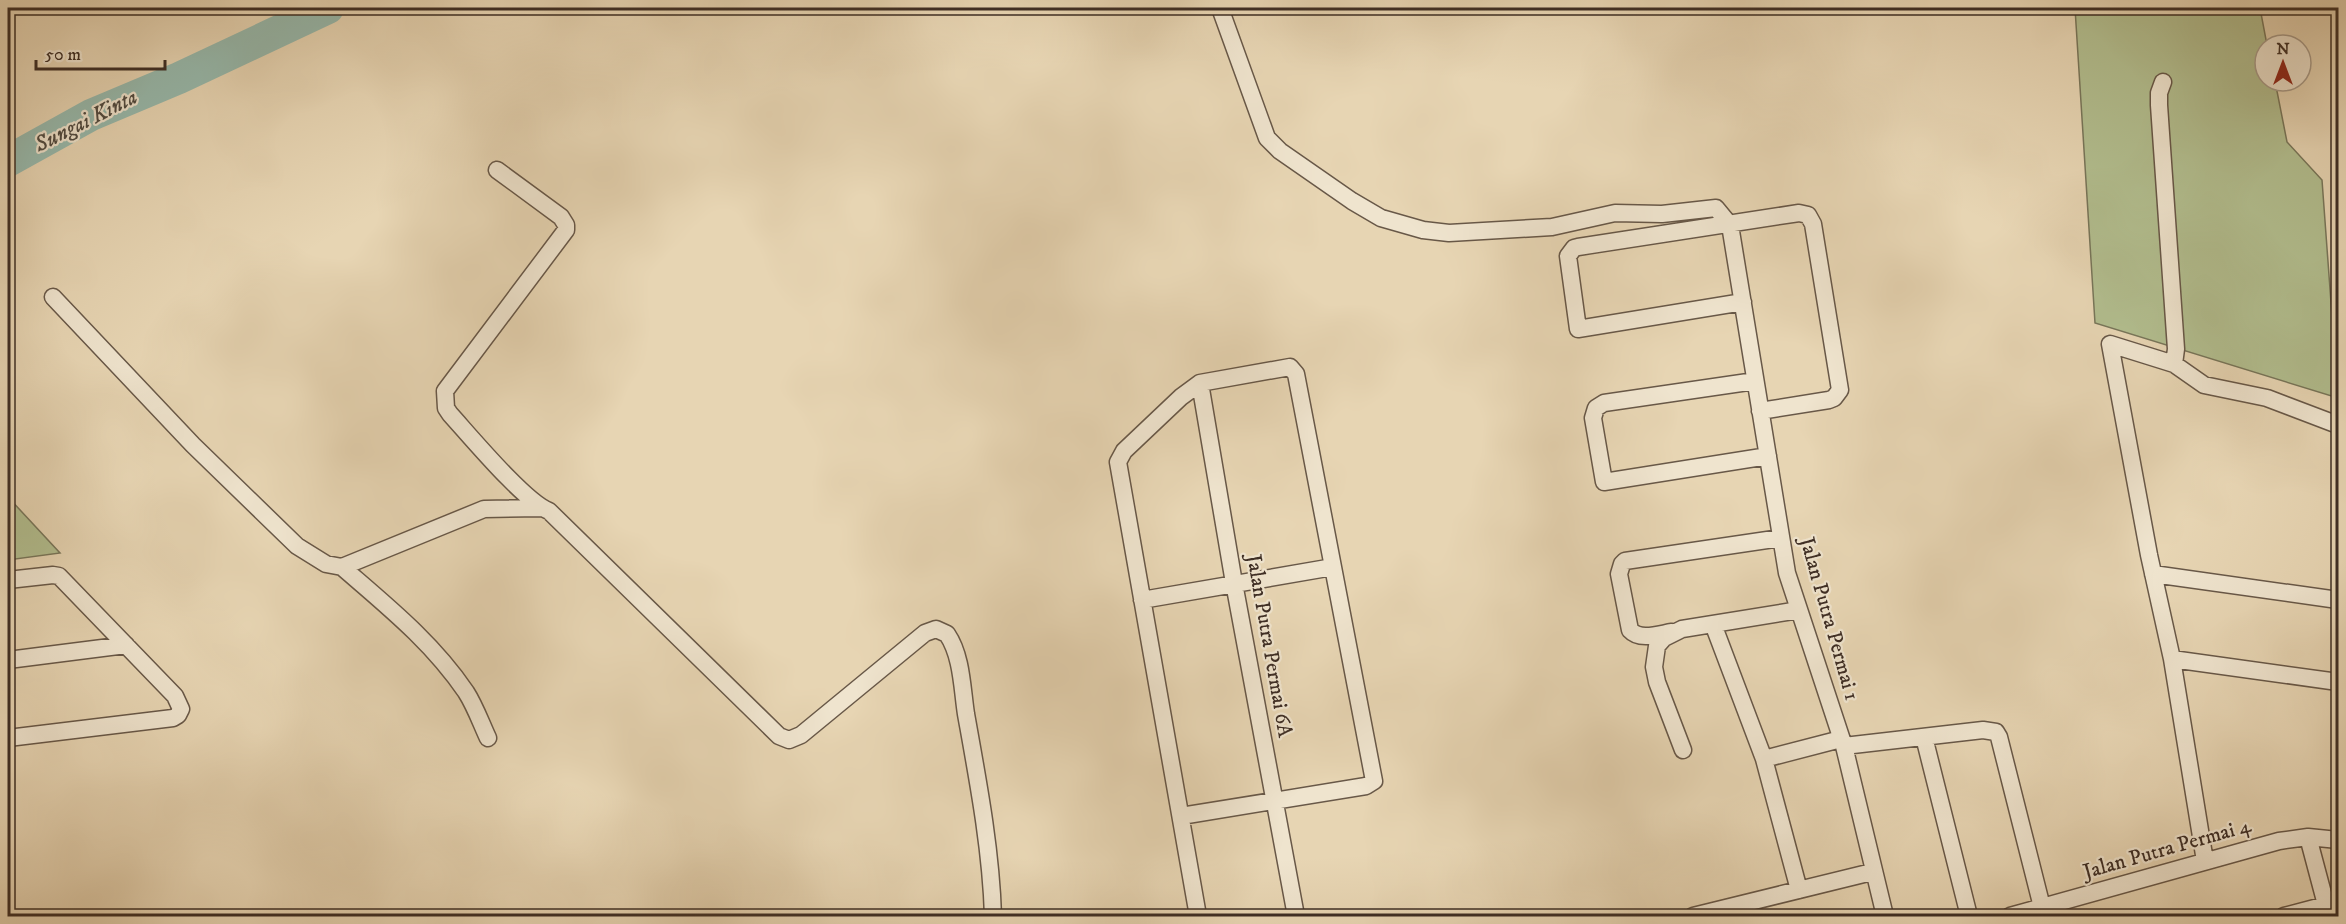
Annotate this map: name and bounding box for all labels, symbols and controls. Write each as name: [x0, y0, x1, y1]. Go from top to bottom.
scale bar: [36, 33, 165, 71]
north arrow: [2253, 33, 2313, 93]
text: N: [2276, 39, 2290, 59]
text: 50 m: [45, 44, 81, 66]
water label: Sungai Kinta: [29, 84, 142, 159]
street label: Jalan Putra Permai 1: [1793, 532, 1865, 704]
street label: Jalan Putra Permai 6A: [1240, 551, 1298, 740]
street label: Jalan Putra Permai 4: [2078, 812, 2255, 886]

